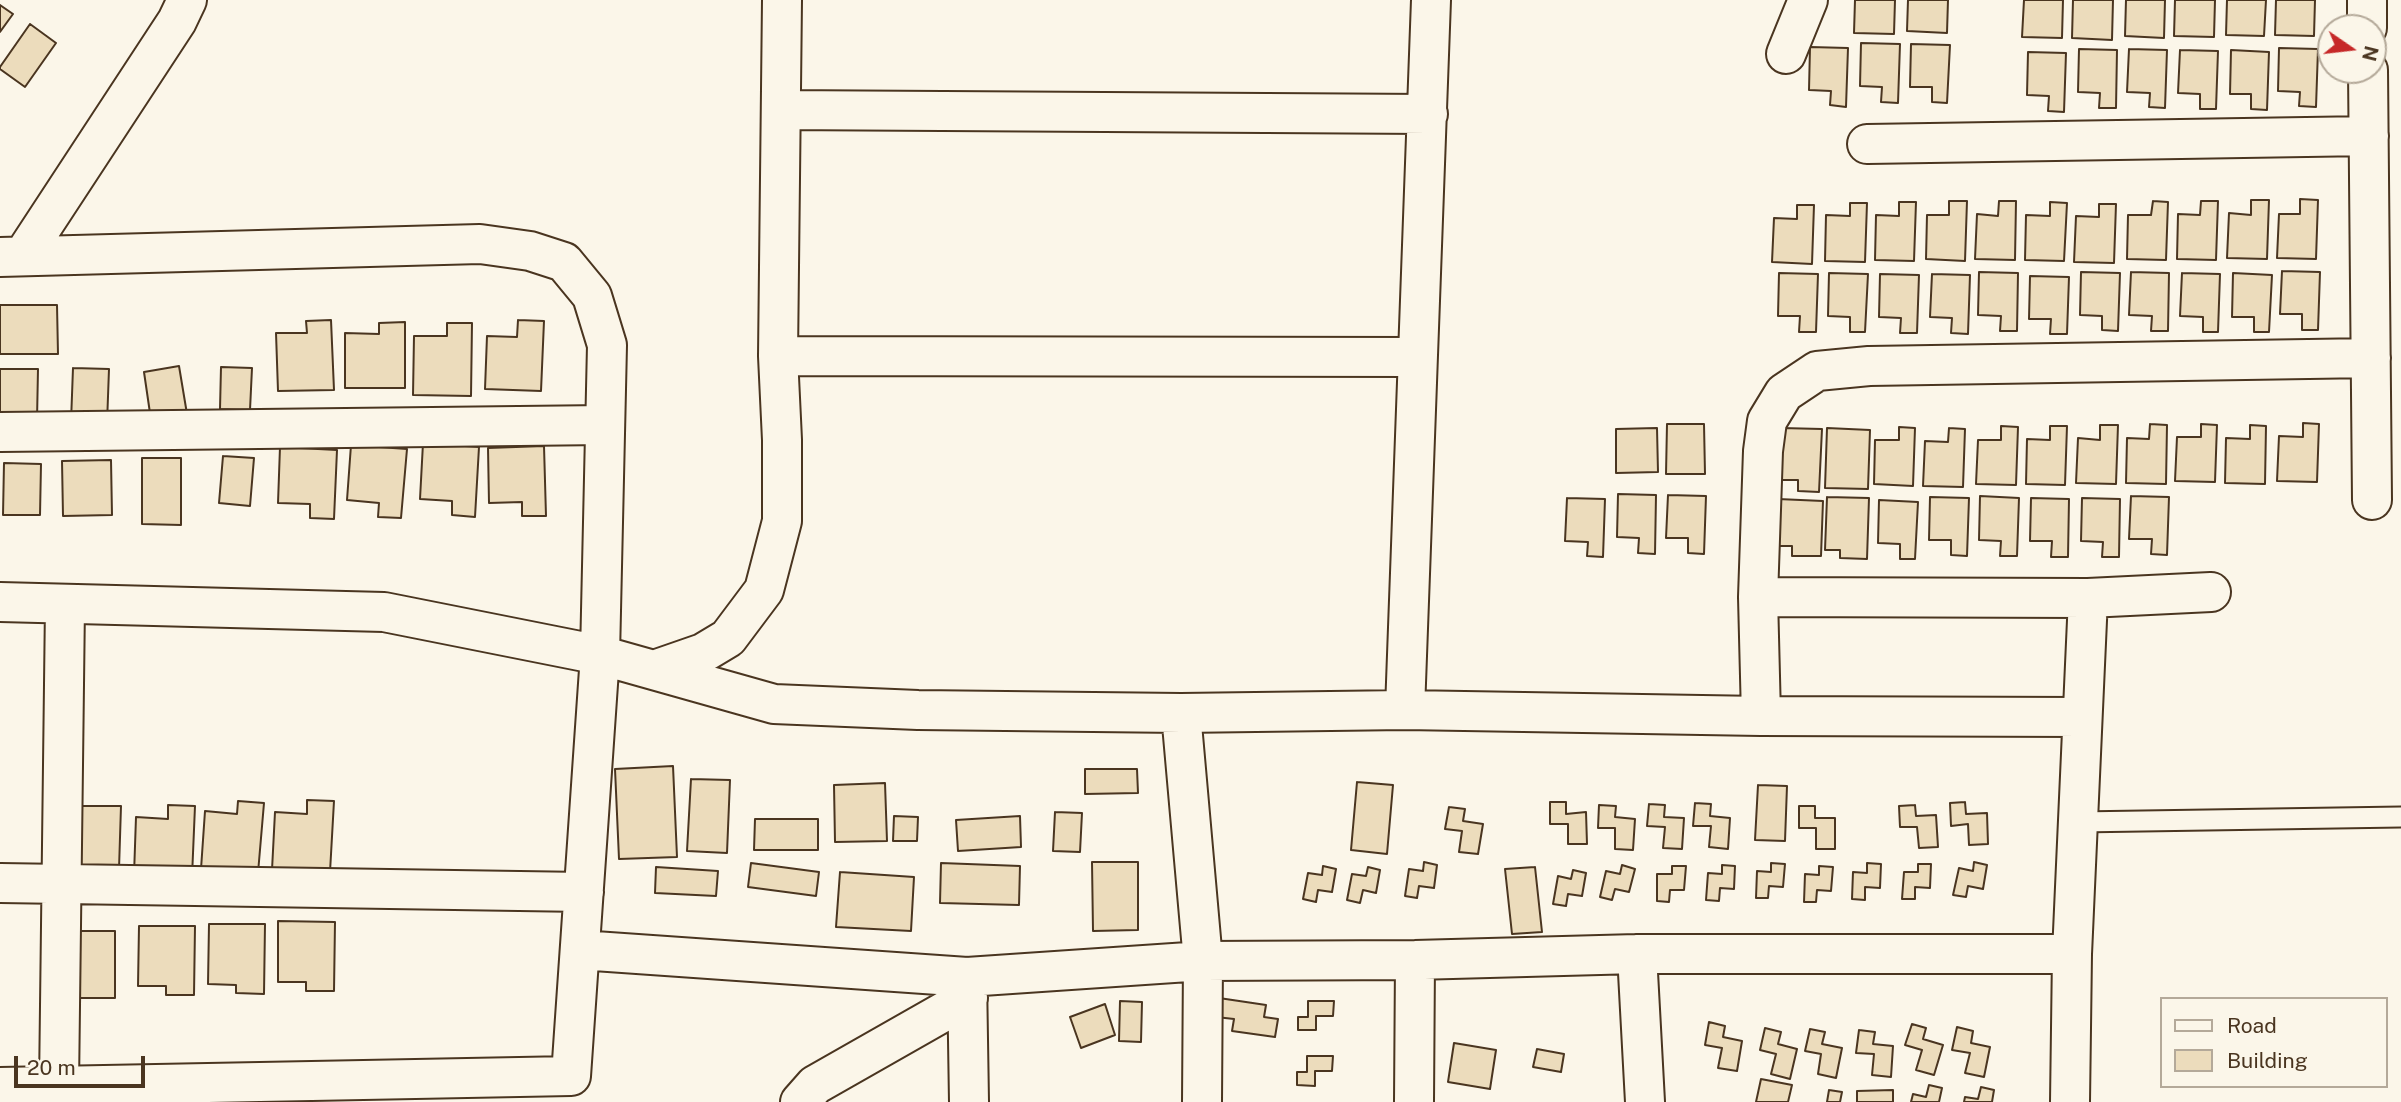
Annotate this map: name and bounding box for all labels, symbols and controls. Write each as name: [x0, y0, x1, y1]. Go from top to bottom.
north arrow: [2317, 14, 2387, 84]
text: N: [2358, 44, 2383, 63]
legend: [2160, 997, 2387, 1088]
text: Road: [2227, 1013, 2277, 1038]
scale bar: [18, 1042, 149, 1086]
text: Building: [2227, 1048, 2308, 1073]
text: 20 m: [27, 1055, 76, 1080]

